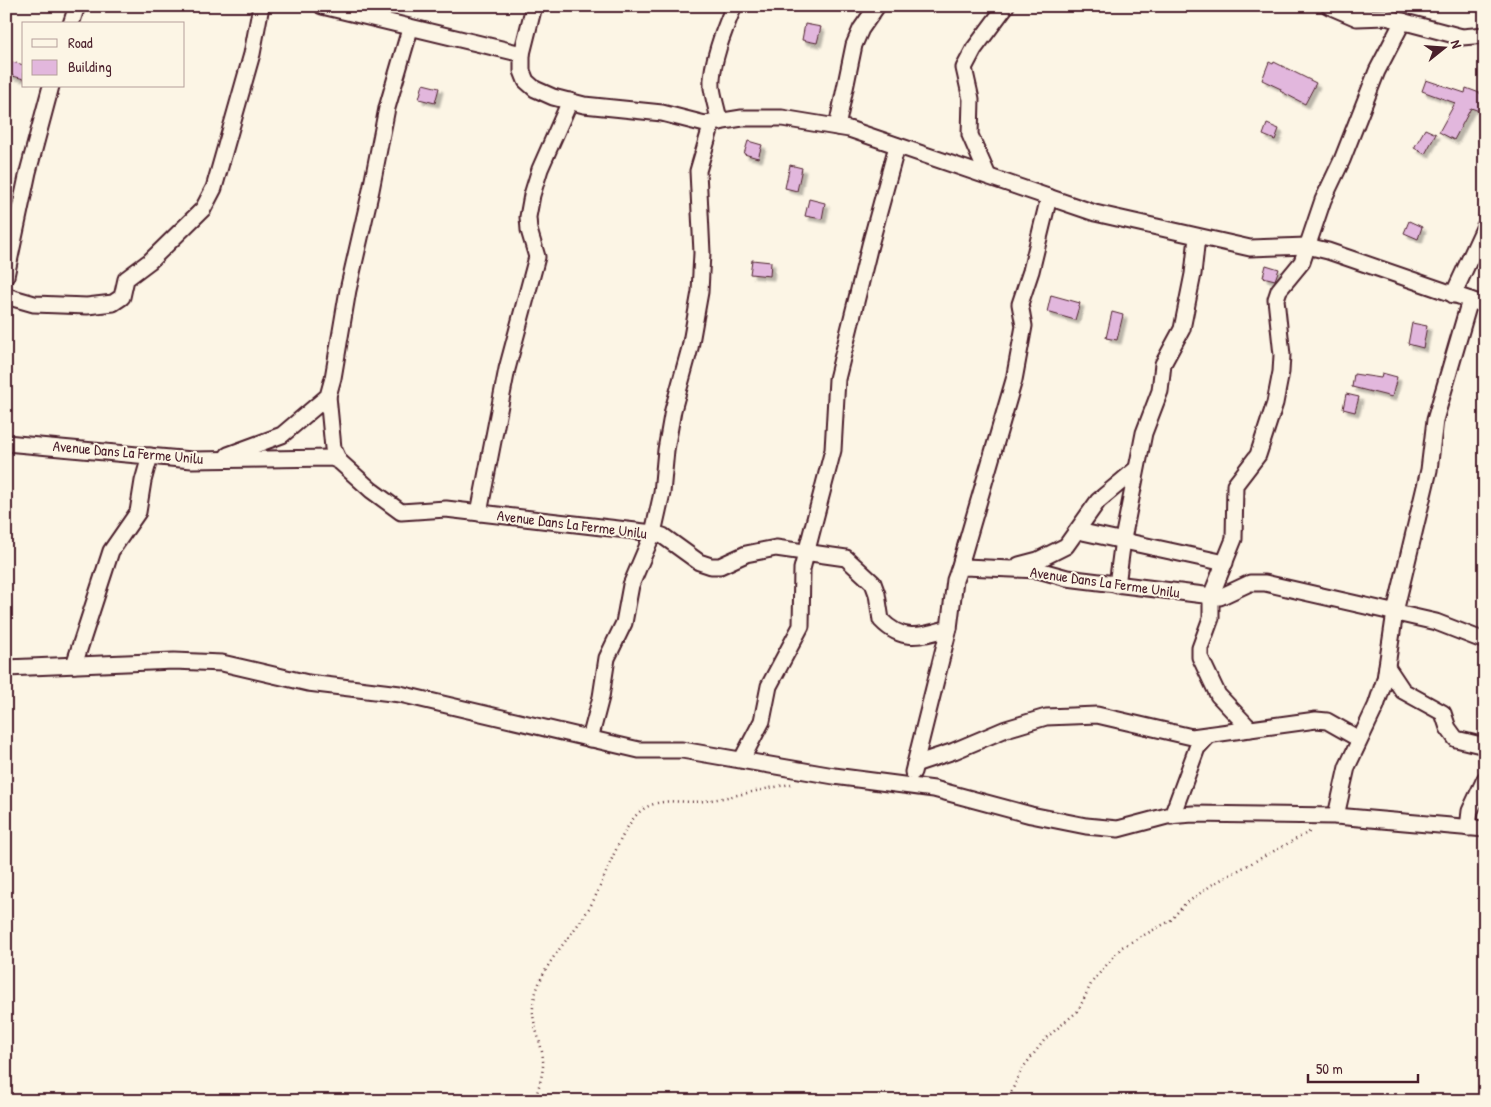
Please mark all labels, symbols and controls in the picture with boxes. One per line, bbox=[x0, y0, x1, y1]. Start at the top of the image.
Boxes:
legend bbox=[22, 22, 185, 88]
north arrow bbox=[1418, 22, 1468, 72]
text: Road bbox=[68, 32, 93, 53]
text: N bbox=[1447, 38, 1467, 51]
text: Building bbox=[68, 56, 112, 77]
street label: Avenue Dans La Ferme Unilu bbox=[52, 435, 204, 469]
street label: Avenue Dans La Ferme Unilu bbox=[496, 504, 648, 544]
street label: Avenue Dans La Ferme Unilu bbox=[1029, 561, 1181, 603]
scale bar bbox=[1308, 1052, 1418, 1084]
text: 50 m bbox=[1316, 1058, 1343, 1079]

